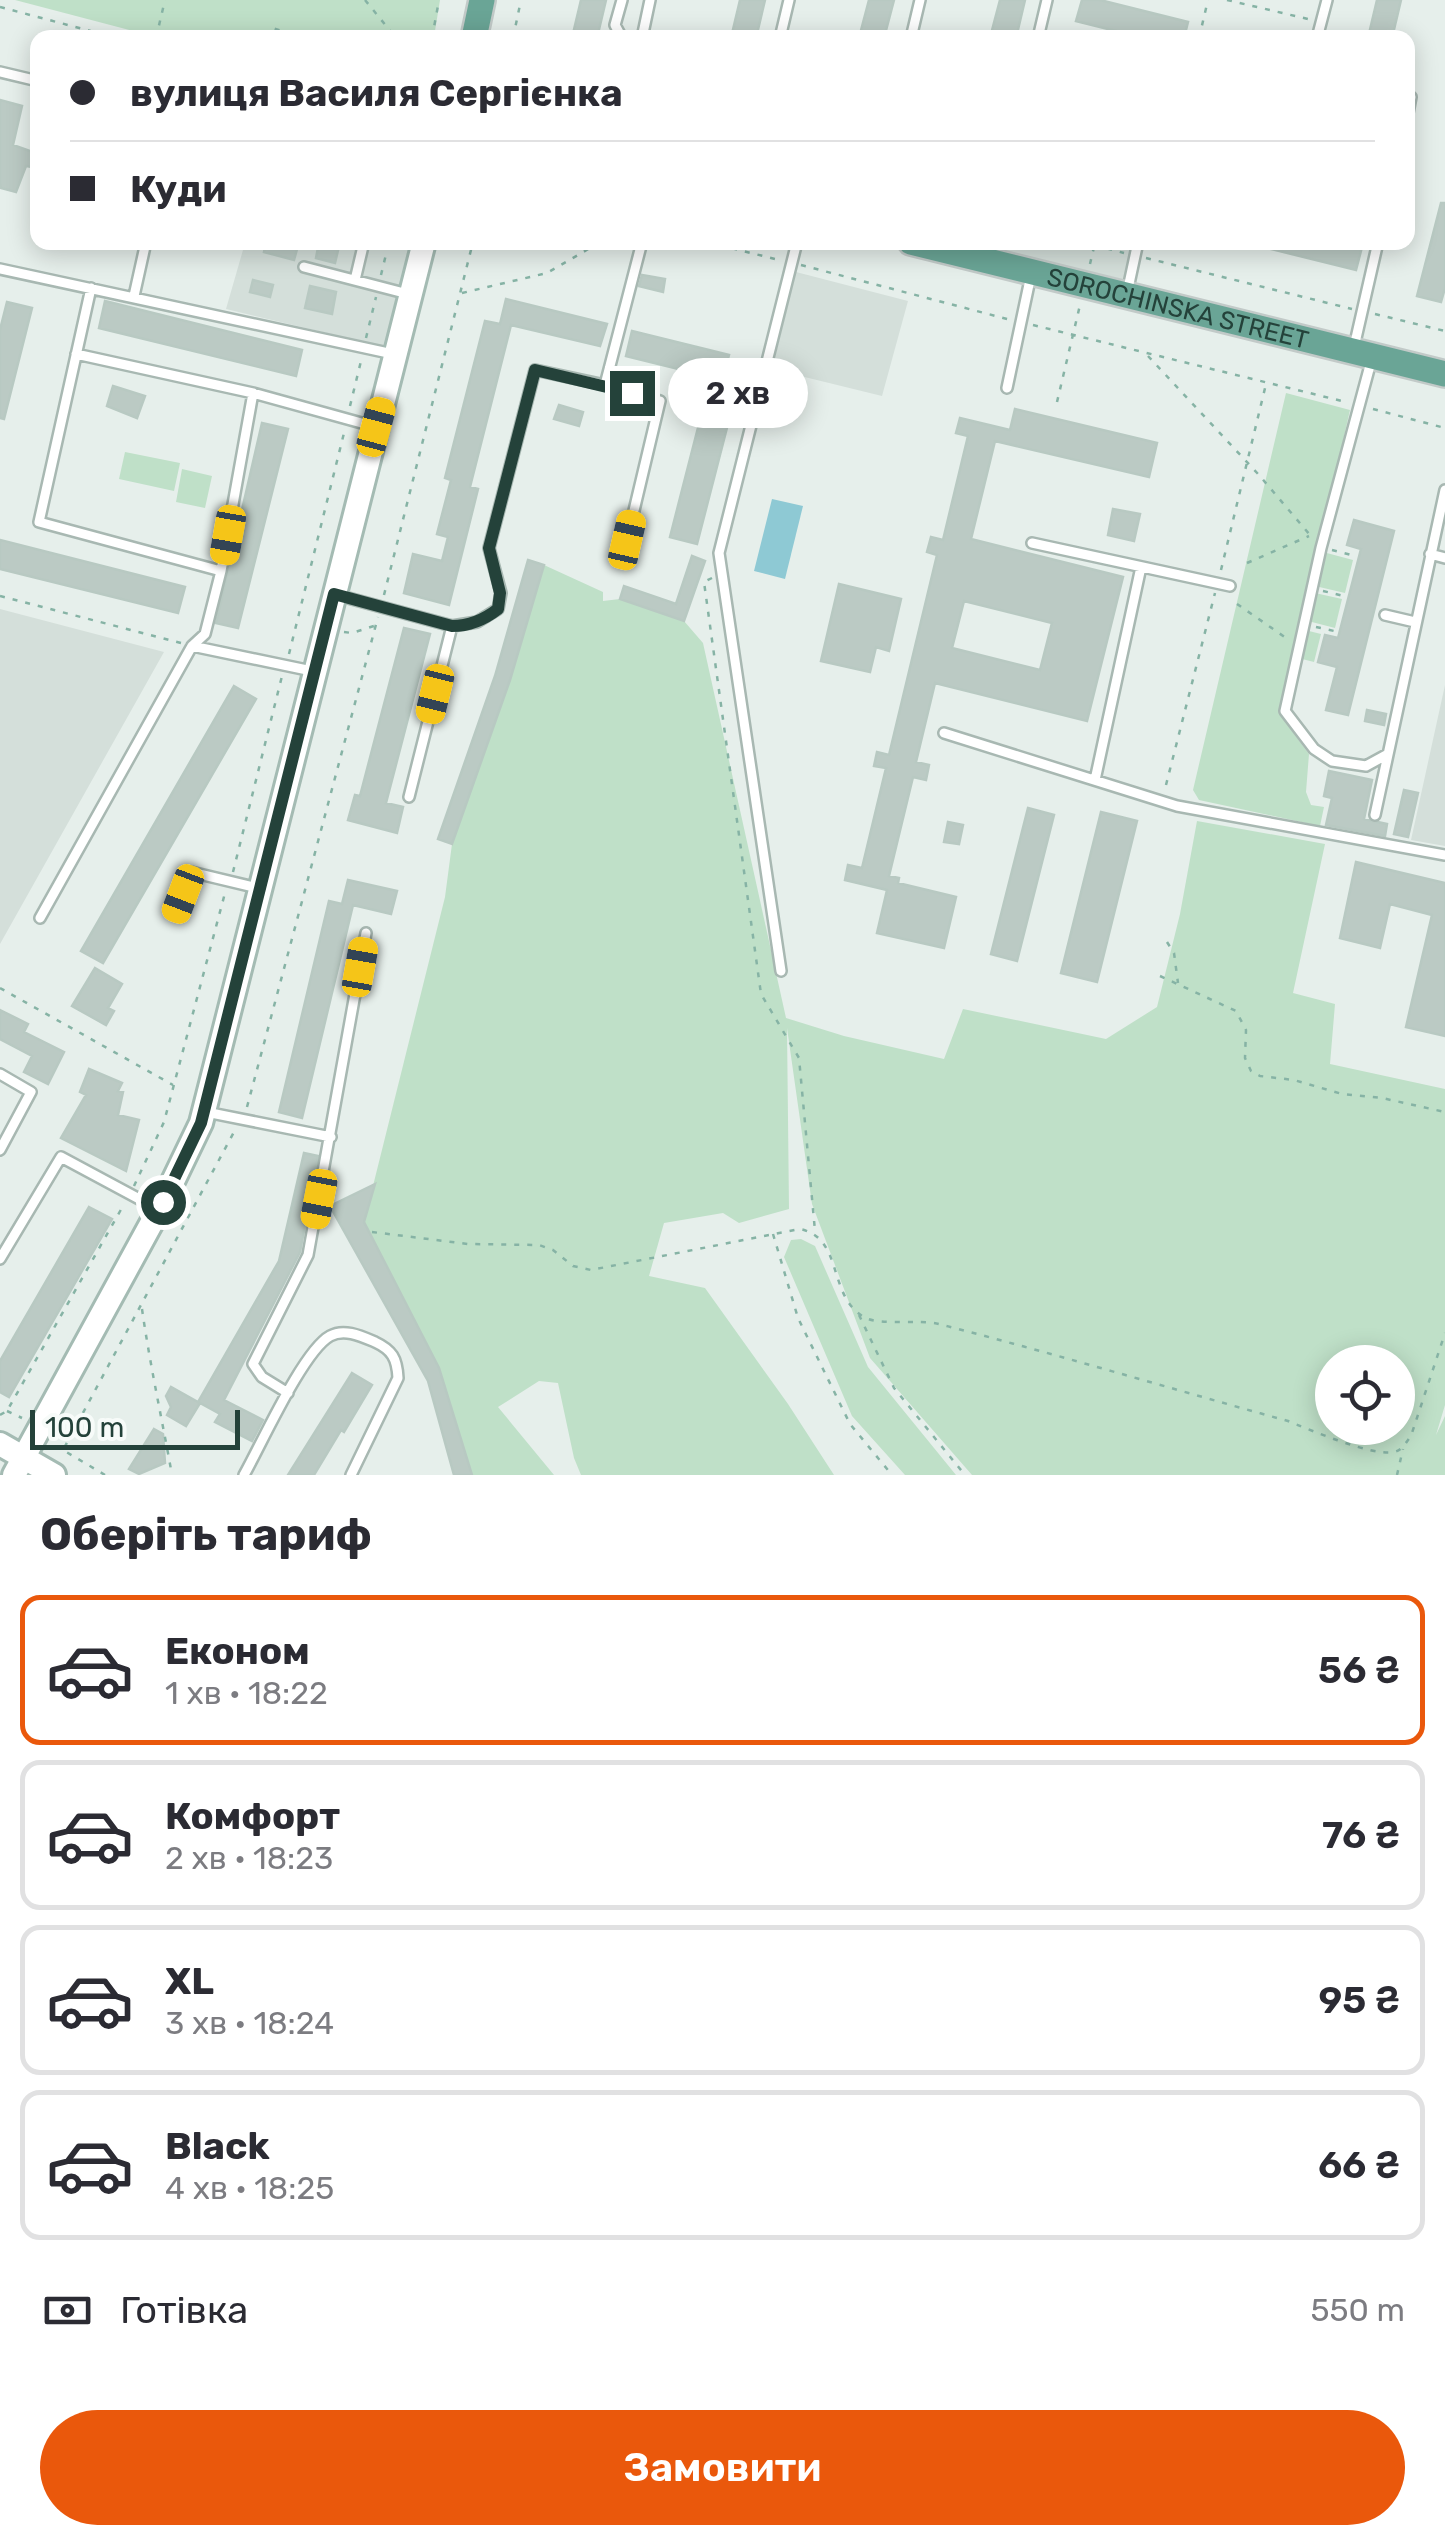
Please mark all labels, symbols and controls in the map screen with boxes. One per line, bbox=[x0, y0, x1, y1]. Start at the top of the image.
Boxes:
text: вулиця Василя Сергієнка bbox=[130, 70, 623, 116]
text: Куди bbox=[130, 166, 226, 212]
street label: SOROCHINSKA STREET bbox=[1044, 262, 1312, 354]
callout: 2 хв bbox=[667, 358, 807, 428]
route end bbox=[610, 371, 655, 416]
text: 2 хв bbox=[706, 374, 770, 412]
car bbox=[354, 394, 398, 460]
car bbox=[208, 503, 248, 567]
car bbox=[606, 507, 648, 573]
car bbox=[413, 661, 457, 727]
car bbox=[158, 861, 208, 927]
car bbox=[340, 935, 380, 999]
car bbox=[299, 1167, 339, 1231]
route start bbox=[141, 1180, 186, 1225]
map controls bbox=[1315, 1345, 1415, 1445]
button: locate bbox=[1315, 1345, 1415, 1445]
scale bar bbox=[30, 1405, 240, 1450]
text: 100 m bbox=[45, 1411, 124, 1444]
text: Оберіть тариф bbox=[40, 1508, 372, 1561]
icon: car bbox=[45, 1625, 135, 1715]
text: Економ bbox=[165, 1628, 310, 1674]
text: 56 ₴ bbox=[1318, 1647, 1400, 1693]
text: 1 хв · 18:22 bbox=[165, 1674, 328, 1712]
icon: car bbox=[45, 1790, 135, 1880]
text: Комфорт bbox=[165, 1793, 340, 1839]
text: 76 ₴ bbox=[1322, 1812, 1400, 1858]
text: 2 хв · 18:23 bbox=[165, 1839, 333, 1877]
icon: car bbox=[45, 1955, 135, 2045]
text: XL bbox=[165, 1958, 214, 2004]
text: 95 ₴ bbox=[1318, 1977, 1400, 2023]
text: 3 хв · 18:24 bbox=[165, 2004, 334, 2042]
icon: car bbox=[45, 2120, 135, 2210]
text: Black bbox=[165, 2123, 270, 2169]
text: 66 ₴ bbox=[1318, 2142, 1400, 2188]
text: 4 хв · 18:25 bbox=[165, 2169, 334, 2207]
icon: cash bbox=[40, 2283, 95, 2338]
text: Готівка bbox=[120, 2287, 248, 2333]
text: 550 m bbox=[1310, 2291, 1405, 2329]
button: Замовити bbox=[40, 2410, 1405, 2525]

